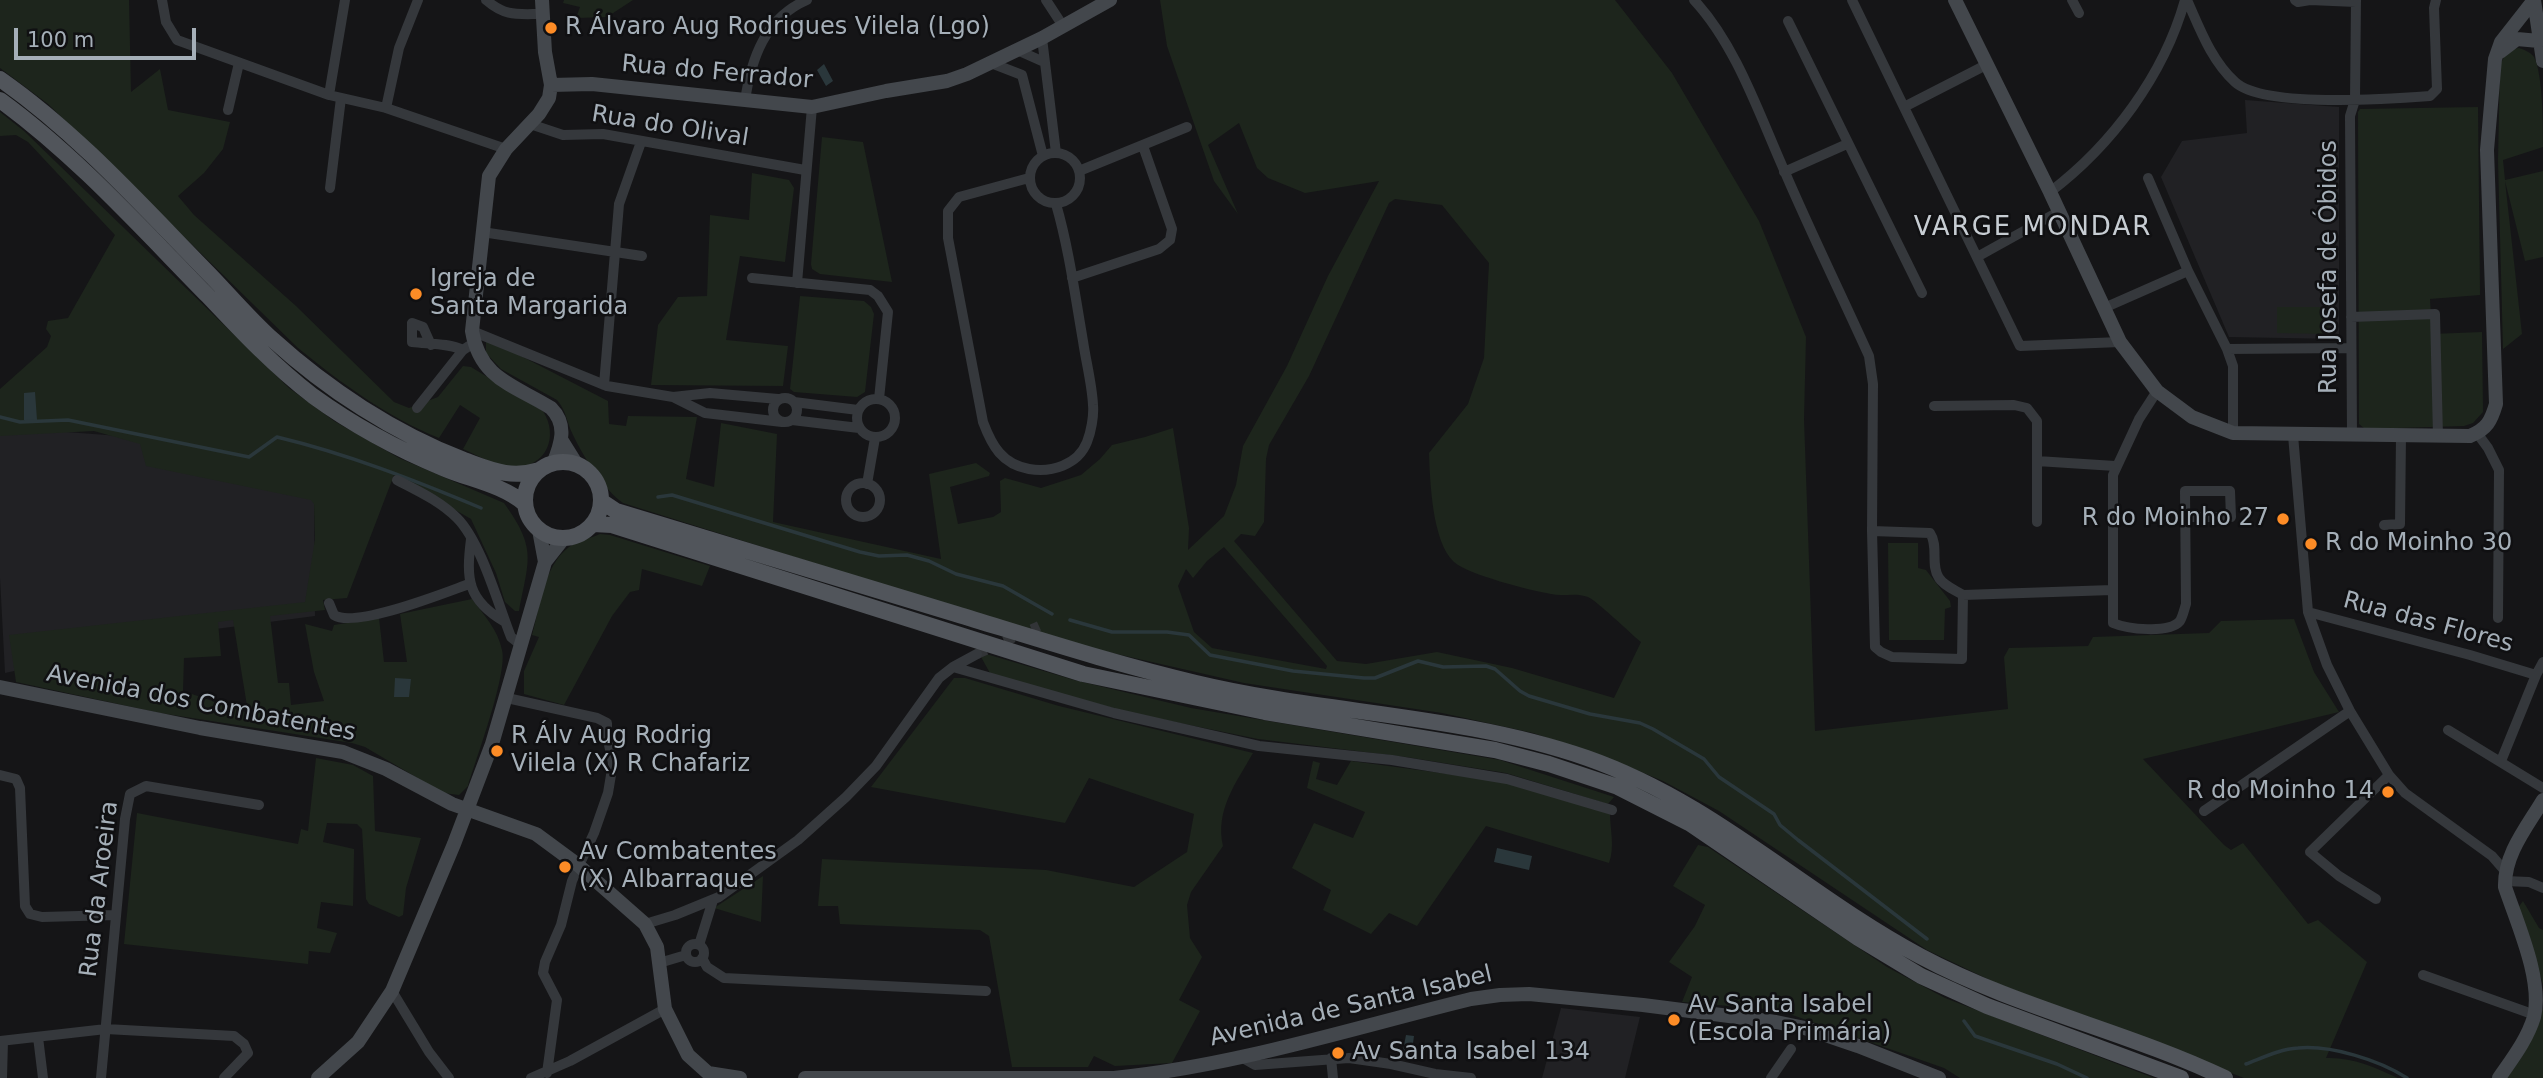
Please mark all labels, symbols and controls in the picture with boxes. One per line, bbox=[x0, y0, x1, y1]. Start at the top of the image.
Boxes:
scale bar bbox=[18, 14, 200, 58]
place label: R Álvaro Aug Rodrigues Vilela (Lgo) bbox=[565, 14, 990, 42]
marker: R Álvaro Aug Rodrigues Vilela (Lgo) bbox=[543, 20, 559, 36]
text: 100 m bbox=[27, 28, 94, 52]
street label: Rua do Ferrador bbox=[620, 50, 814, 96]
street label: Rua do Olival bbox=[589, 100, 751, 154]
street label: Rua Josefa de Óbidos bbox=[2316, 140, 2344, 394]
district label: VARGE MONDAR bbox=[1915, 212, 2151, 244]
place label: Igreja de Santa Margarida bbox=[430, 266, 628, 322]
marker: Igreja de Santa Margarida bbox=[408, 286, 424, 302]
place label: R do Moinho 27 bbox=[2082, 505, 2269, 533]
marker: R do Moinho 27 bbox=[2275, 511, 2291, 527]
place label: R do Moinho 30 bbox=[2325, 530, 2512, 558]
marker: R do Moinho 30 bbox=[2303, 536, 2319, 552]
street label: Rua das Flores bbox=[2340, 586, 2516, 660]
street label: Avenida dos Combatentes bbox=[44, 660, 358, 748]
place label: R Álv Aug Rodrig Vilela (X) R Chafariz bbox=[511, 723, 750, 779]
marker: R Álv Aug Rodrig Vilela (X) R Chafariz bbox=[489, 743, 505, 759]
place label: R do Moinho 14 bbox=[2187, 778, 2374, 806]
marker: R do Moinho 14 bbox=[2380, 784, 2396, 800]
street label: Rua da Aroeira bbox=[75, 799, 125, 979]
place label: Av Combatentes (X) Albarraque bbox=[579, 839, 777, 895]
marker: Av Combatentes (X) Albarraque bbox=[557, 859, 573, 875]
street label: Avenida de Santa Isabel bbox=[1207, 960, 1495, 1054]
place label: Av Santa Isabel (Escola Primária) bbox=[1688, 992, 1891, 1048]
marker: Av Santa Isabel (Escola Primária) bbox=[1666, 1012, 1682, 1028]
place label: Av Santa Isabel 134 bbox=[1352, 1039, 1590, 1067]
marker: Av Santa Isabel 134 bbox=[1330, 1045, 1346, 1061]

